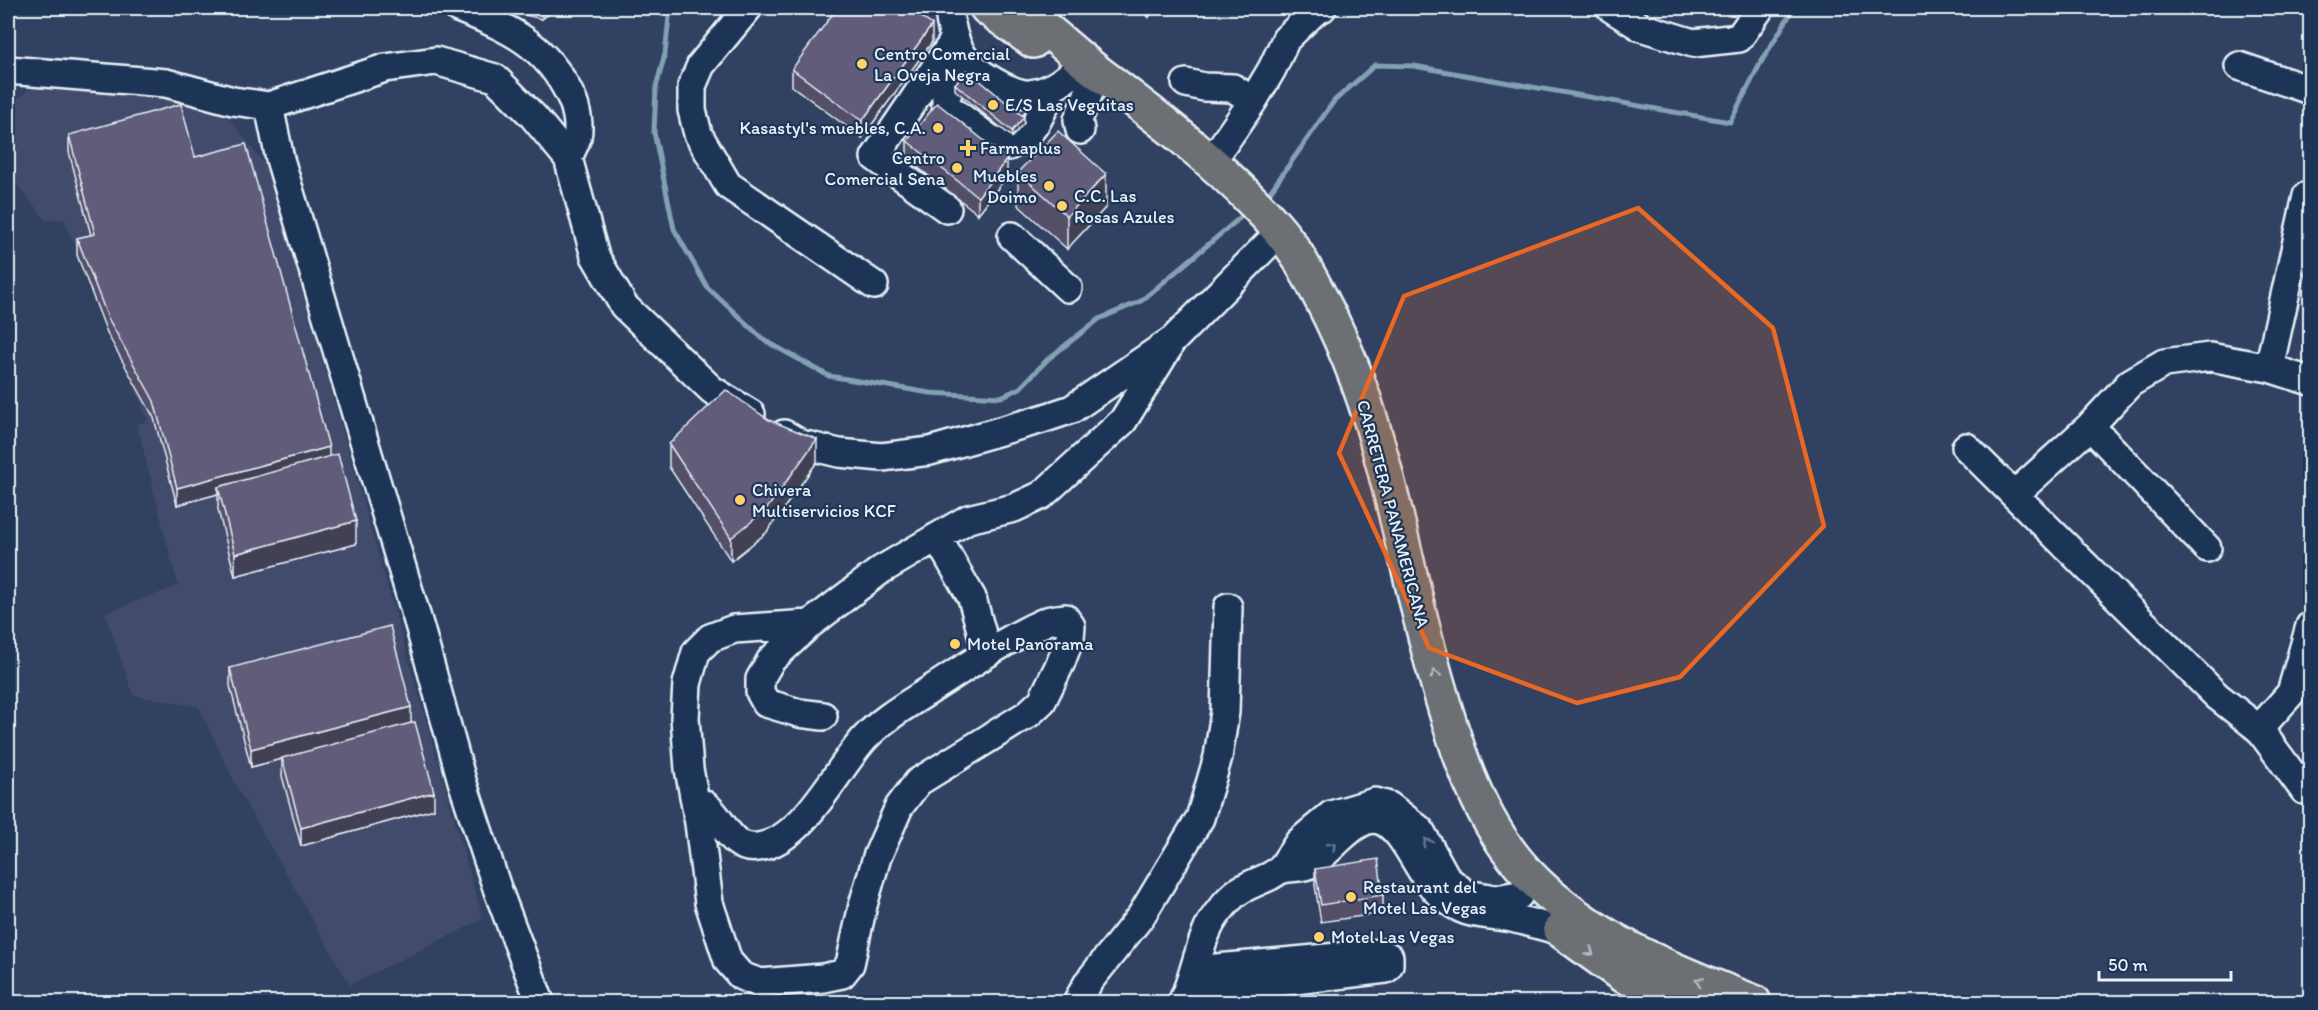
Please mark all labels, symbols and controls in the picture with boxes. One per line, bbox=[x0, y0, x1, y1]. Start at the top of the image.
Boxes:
place label: Centro Comercial La Oveja Negra bbox=[874, 43, 1010, 86]
marker: Centro Comercial La Oveja Negra bbox=[855, 57, 869, 71]
place label: E/S Las Veguitas bbox=[1005, 94, 1134, 116]
marker: E/S Las Veguitas bbox=[986, 98, 1000, 112]
place label: Kasastyl's muebles, C.A. bbox=[739, 117, 926, 139]
marker: Kasastyl's muebles, C.A. bbox=[931, 121, 945, 135]
place label: Farmaplus bbox=[980, 137, 1061, 159]
marker: Farmaplus bbox=[961, 141, 975, 155]
place label: Centro Comercial Sena bbox=[825, 147, 946, 190]
marker: Centro Comercial Sena bbox=[950, 161, 964, 175]
place label: Muebles Doimo bbox=[973, 165, 1037, 208]
marker: Muebles Doimo bbox=[1042, 179, 1056, 193]
place label: C.C. Las Rosas Azules bbox=[1074, 185, 1174, 228]
marker: C.C. Las Rosas Azules bbox=[1055, 199, 1069, 213]
street label: CARRETERA PANAMERICANA bbox=[1352, 398, 1434, 631]
place label: Chivera Multiservicios KCF bbox=[752, 479, 897, 522]
marker: Chivera Multiservicios KCF bbox=[733, 493, 747, 507]
place label: Motel Panorama bbox=[967, 633, 1094, 655]
marker: Motel Panorama bbox=[948, 637, 962, 651]
one-way arrow bbox=[1430, 669, 1442, 680]
one-way arrow bbox=[1422, 837, 1434, 848]
one-way arrow bbox=[1326, 842, 1336, 853]
place label: Restaurant del Motel Las Vegas bbox=[1363, 876, 1487, 919]
marker: Restaurant del Motel Las Vegas bbox=[1344, 890, 1358, 904]
place label: Motel Las Vegas bbox=[1331, 926, 1455, 948]
marker: Motel Las Vegas bbox=[1312, 930, 1326, 944]
scale bar bbox=[2099, 944, 2231, 982]
one-way arrow bbox=[1584, 945, 1595, 956]
text: 50 m bbox=[2108, 954, 2148, 976]
one-way arrow bbox=[1695, 976, 1706, 988]

